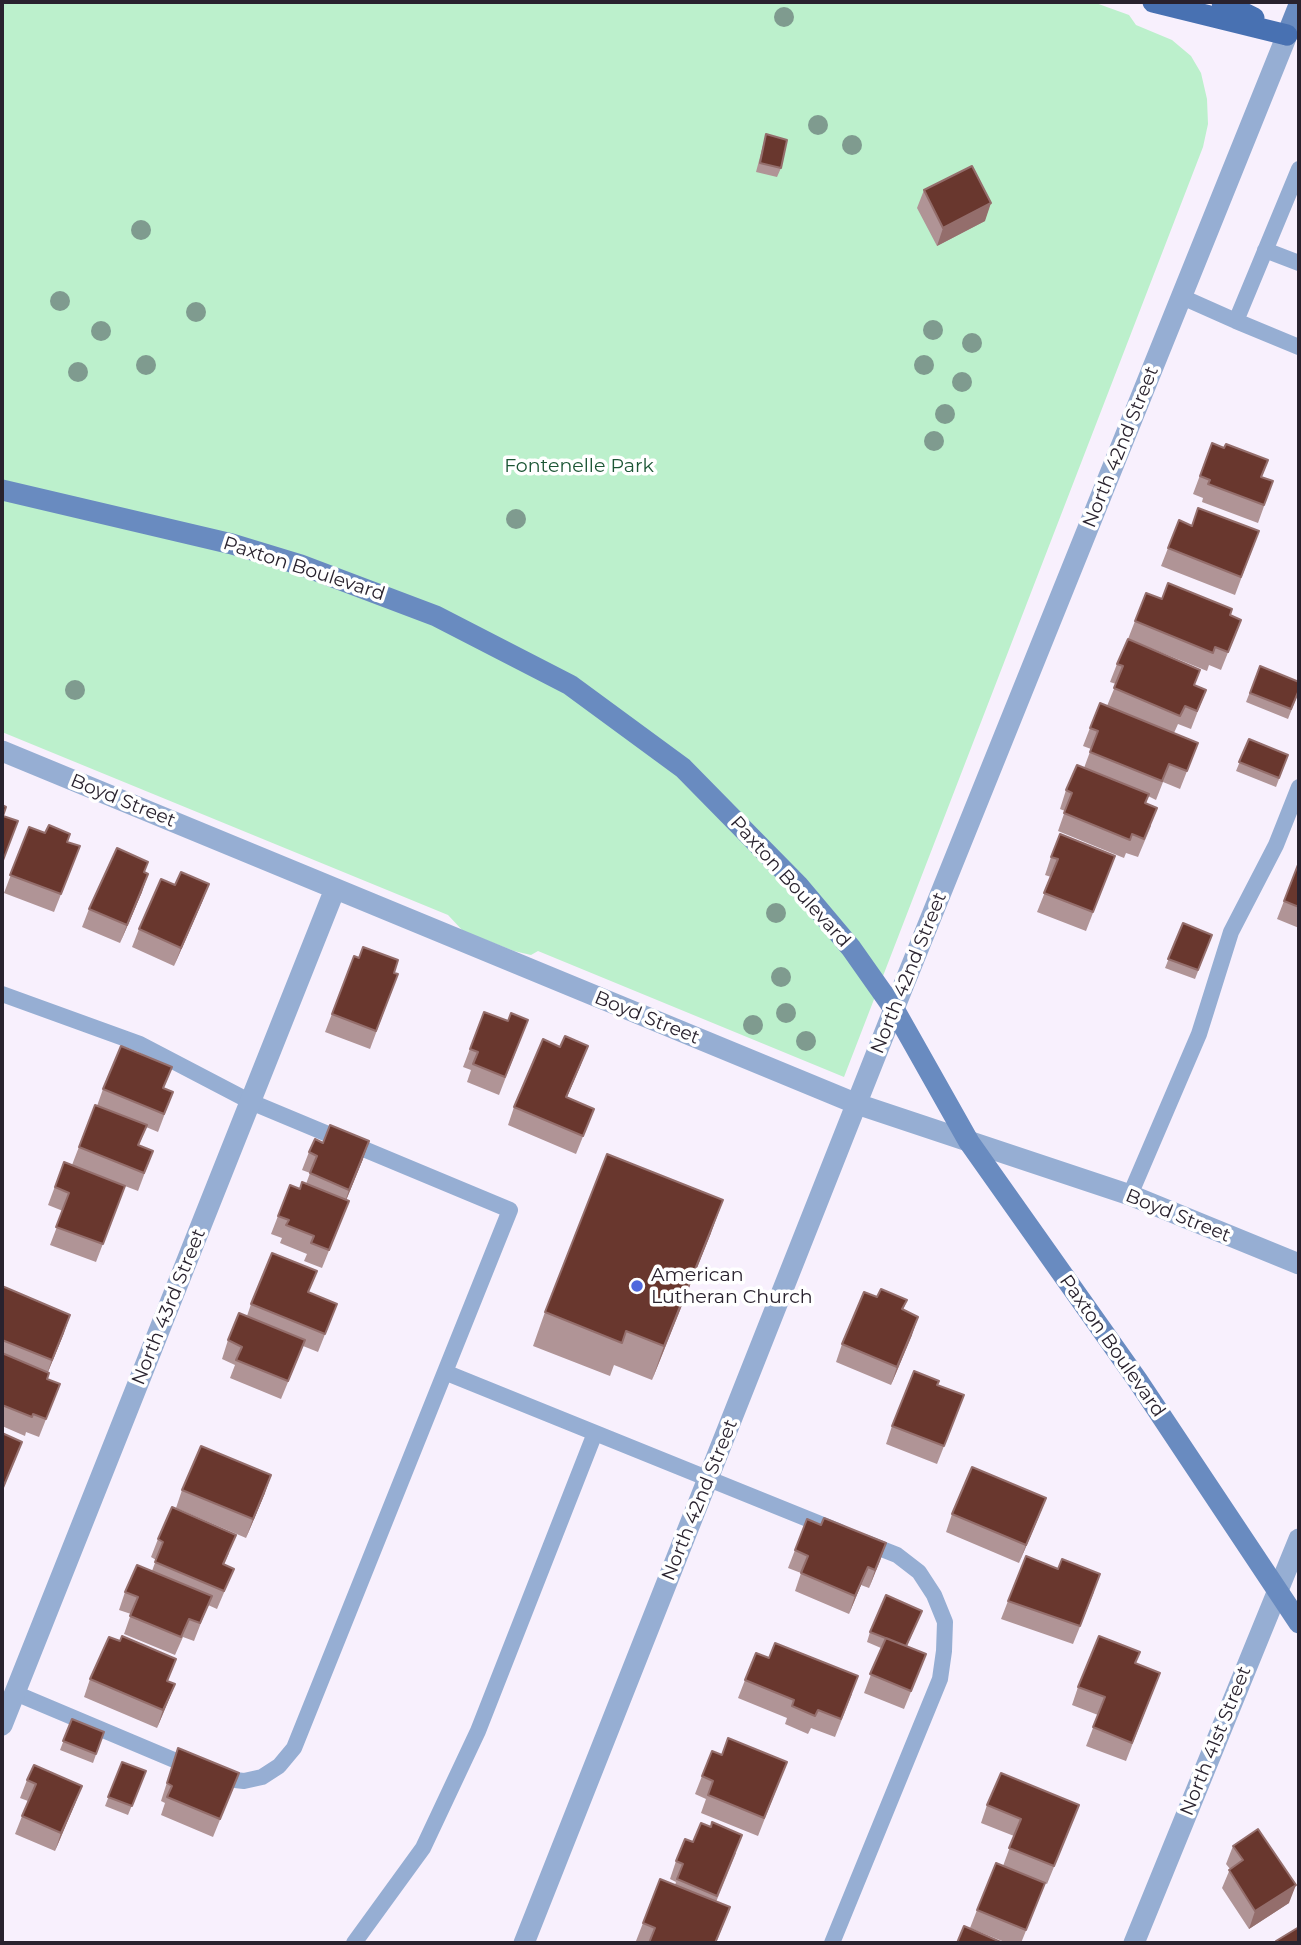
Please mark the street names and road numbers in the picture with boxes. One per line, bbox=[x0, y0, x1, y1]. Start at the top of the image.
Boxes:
street label: North 42nd Street bbox=[1078, 363, 1164, 531]
street label: Paxton Boulevard bbox=[220, 532, 388, 606]
street label: Boyd Street bbox=[67, 770, 179, 832]
street label: Paxton Boulevard bbox=[725, 812, 855, 952]
street label: North 42nd Street bbox=[866, 889, 952, 1057]
street label: Boyd Street bbox=[591, 987, 703, 1049]
street label: Boyd Street bbox=[1122, 1185, 1234, 1247]
street label: North 43rd Street bbox=[127, 1226, 211, 1388]
street label: Paxton Boulevard bbox=[1054, 1270, 1170, 1422]
street label: North 42nd Street bbox=[657, 1416, 743, 1584]
street label: North 41st Street bbox=[1176, 1663, 1256, 1819]

